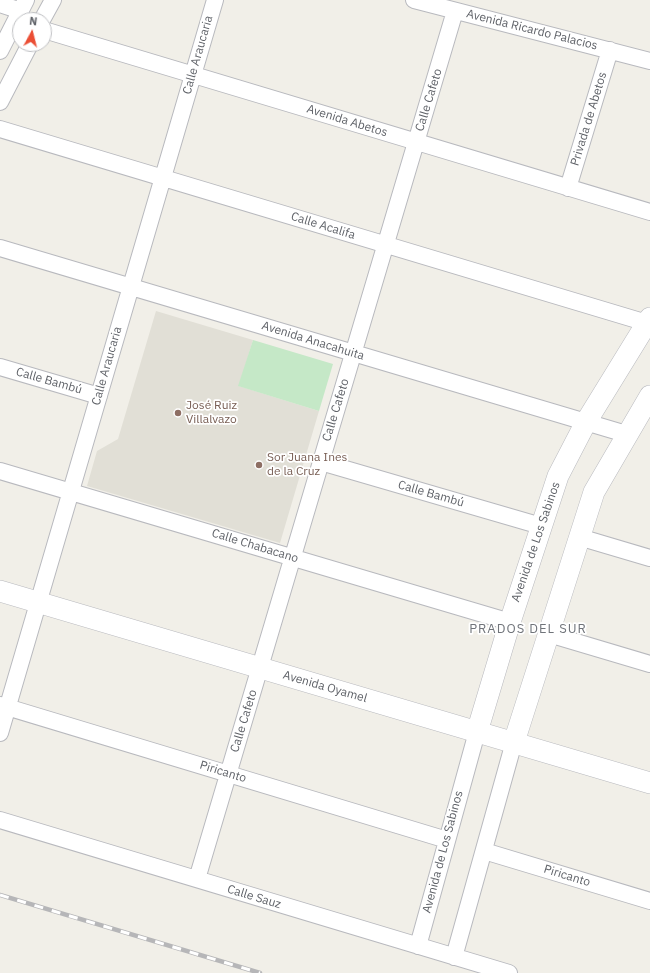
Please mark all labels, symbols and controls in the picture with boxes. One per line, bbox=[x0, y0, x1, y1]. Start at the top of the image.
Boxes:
street label: Avenida Ricardo Palacios bbox=[465, 7, 599, 53]
north arrow bbox=[12, 12, 52, 52]
text: N bbox=[29, 14, 38, 29]
street label: Calle Araucaria bbox=[180, 14, 216, 96]
street label: Calle Cafeto bbox=[413, 67, 445, 133]
street label: Privada de Abetos bbox=[568, 70, 610, 168]
street label: Avenida Abetos bbox=[305, 102, 389, 140]
street label: Calle Acalifa bbox=[289, 209, 357, 243]
street label: Avenida Anacahuita bbox=[260, 319, 366, 363]
street label: Calle Araucaria bbox=[89, 325, 125, 407]
street label: Calle Bambú bbox=[14, 365, 84, 397]
street label: Calle Cafeto bbox=[320, 377, 352, 443]
place label: José Ruiz Villalvazo bbox=[186, 399, 237, 427]
marker: José Ruiz Villalvazo bbox=[173, 408, 183, 418]
place label: Sor Juana Ines de la Cruz bbox=[267, 451, 347, 479]
marker: Sor Juana Ines de la Cruz bbox=[254, 460, 264, 470]
street label: Calle Bambú bbox=[396, 478, 466, 510]
street label: Avenida de Los Sabinos bbox=[509, 480, 563, 604]
street label: Calle Chabacano bbox=[210, 526, 300, 566]
district label: PRADOS DEL SUR bbox=[469, 621, 587, 637]
street label: Avenida Oyamel bbox=[281, 668, 369, 706]
street label: Calle Cafeto bbox=[228, 688, 260, 754]
street label: Piricanto bbox=[198, 758, 248, 786]
street label: Avenida de Los Sabinos bbox=[420, 789, 466, 915]
street label: Piricanto bbox=[542, 862, 592, 890]
street label: Calle Sauz bbox=[225, 882, 283, 912]

